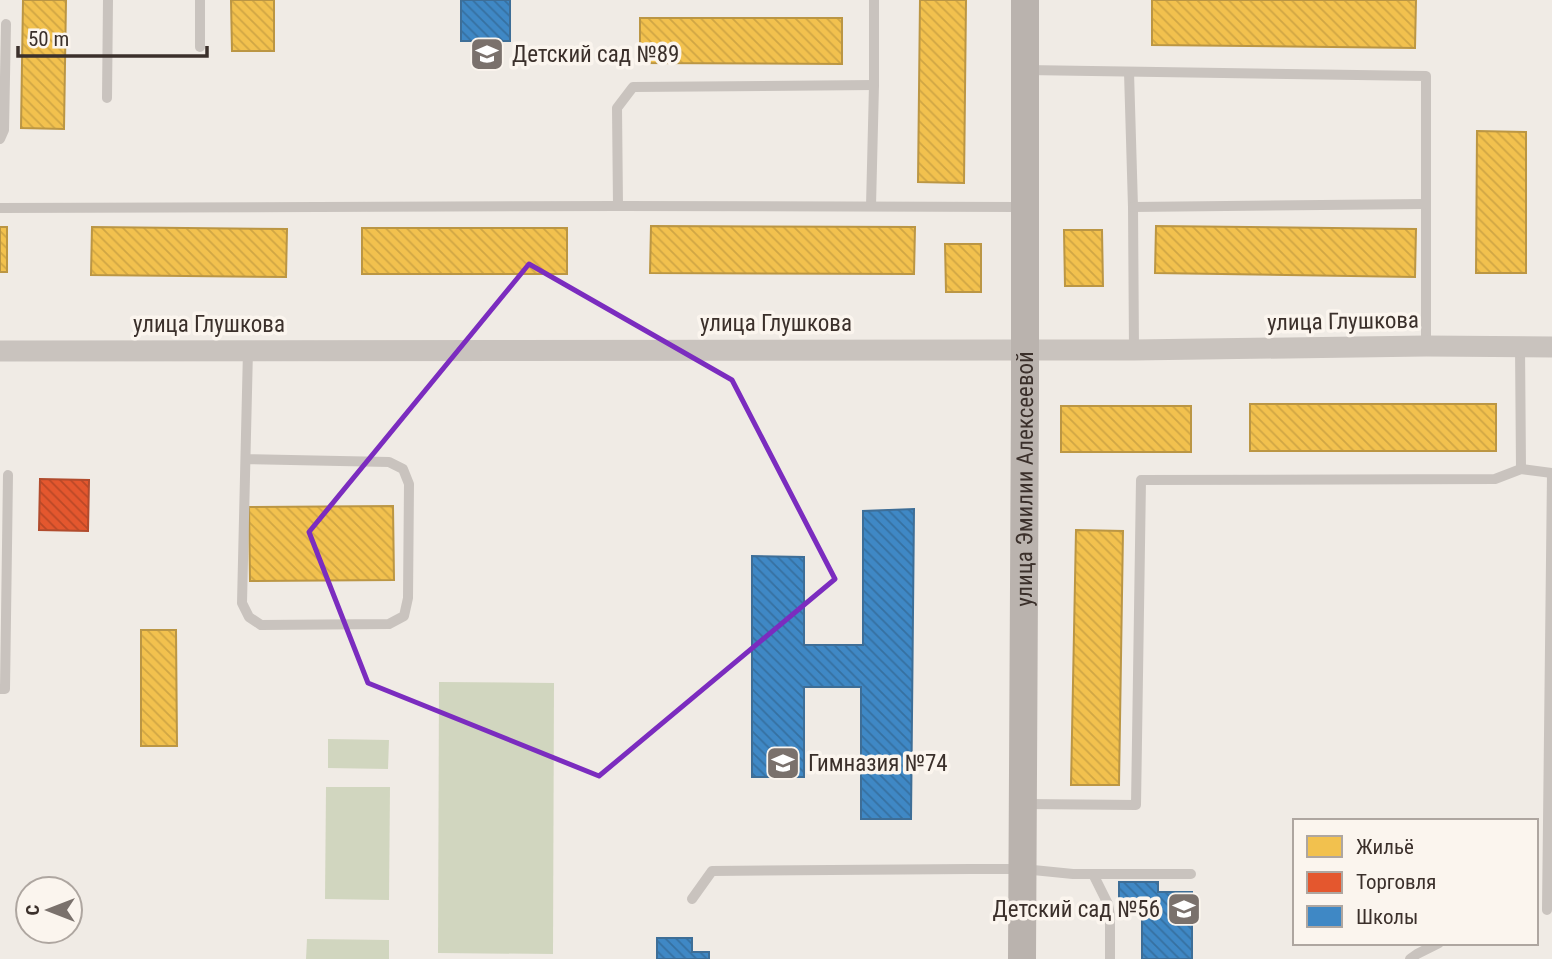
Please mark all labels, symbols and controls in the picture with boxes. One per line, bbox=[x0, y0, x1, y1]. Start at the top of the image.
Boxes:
scale bar bbox=[18, 14, 206, 58]
text: 50 m bbox=[28, 27, 69, 51]
school or university icon: Детский сад №89 bbox=[468, 35, 506, 73]
place label: Детский сад №89 bbox=[512, 41, 679, 68]
street label: улица Глушкова bbox=[1267, 307, 1419, 336]
street label: улица Глушкова bbox=[700, 310, 852, 337]
street label: улица Глушкова bbox=[133, 311, 285, 338]
street label: улица Эмилии Алексеевой bbox=[1011, 351, 1039, 607]
school or university icon: Гимназия №74 bbox=[764, 744, 802, 782]
place label: Гимназия №74 bbox=[808, 750, 948, 777]
legend bbox=[1293, 819, 1538, 945]
text: Жильё bbox=[1356, 835, 1414, 859]
text: Торговля bbox=[1356, 870, 1436, 894]
north arrow bbox=[14, 875, 84, 945]
school or university icon: Детский сад №56 bbox=[1165, 890, 1203, 928]
place label: Детский сад №56 bbox=[993, 896, 1160, 923]
text: С bbox=[21, 904, 44, 915]
text: Школы bbox=[1356, 905, 1418, 929]

